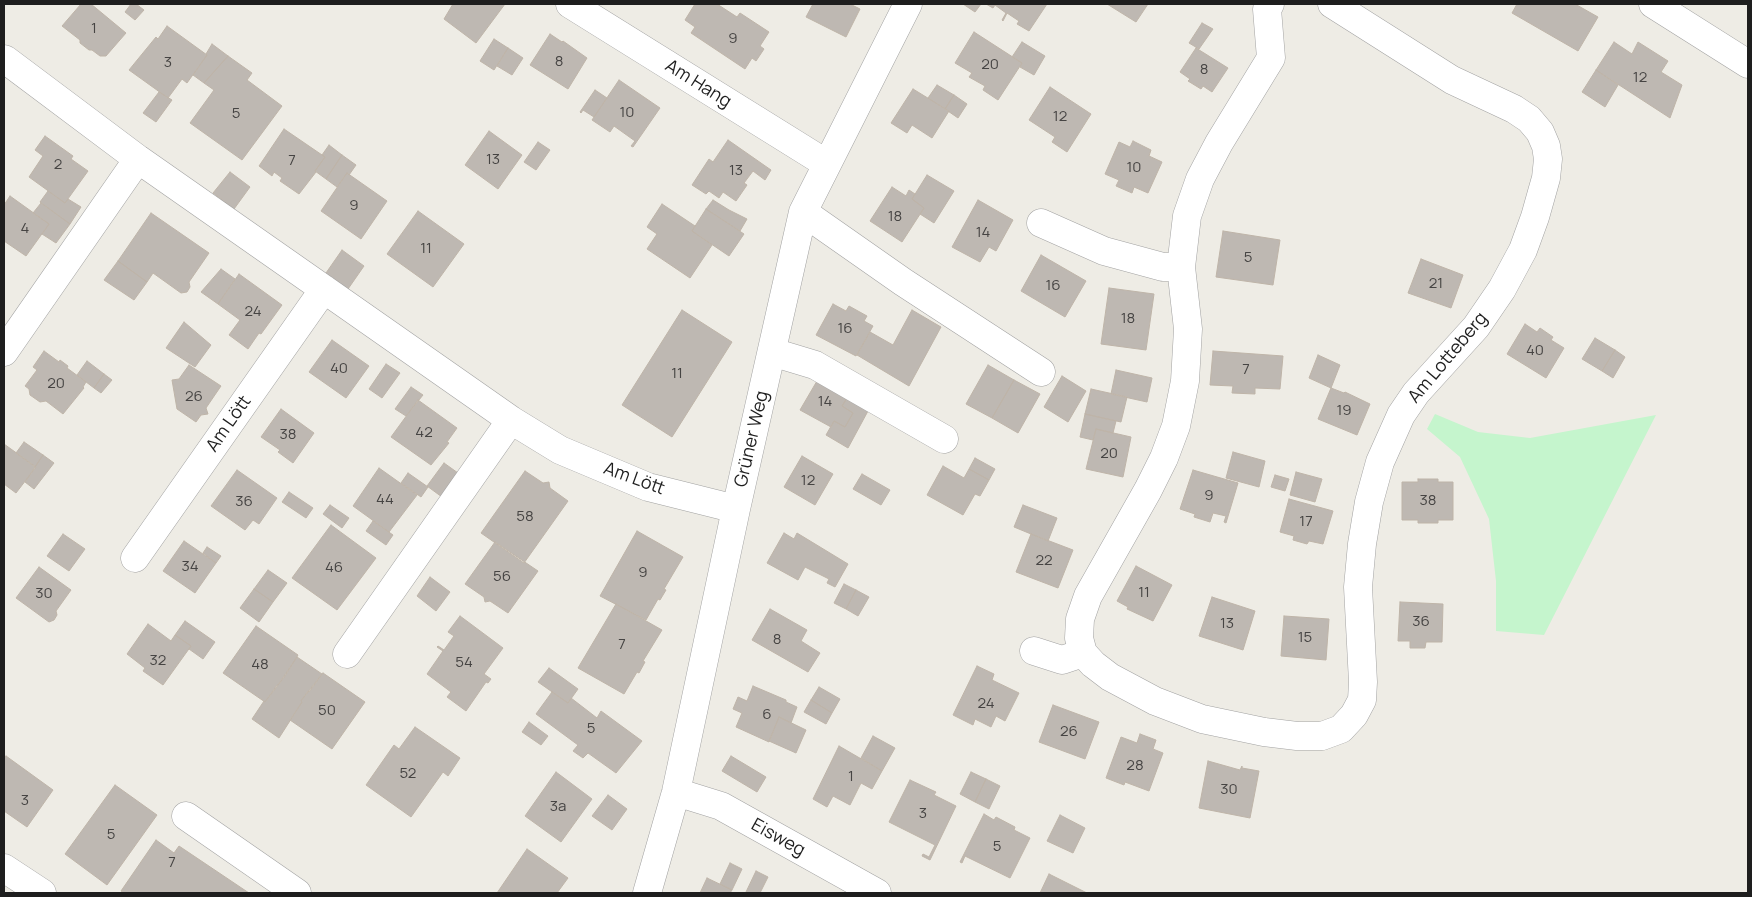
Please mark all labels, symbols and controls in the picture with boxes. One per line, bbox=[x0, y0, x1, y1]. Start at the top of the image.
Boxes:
house number: 1 bbox=[91, 20, 97, 38]
house number: 9 bbox=[728, 30, 738, 48]
house number: 8 bbox=[555, 53, 563, 71]
house number: 3 bbox=[164, 54, 172, 72]
street label: Am Hang bbox=[661, 55, 735, 113]
house number: 20 bbox=[981, 56, 999, 74]
house number: 8 bbox=[1200, 61, 1208, 79]
house number: 12 bbox=[1633, 69, 1647, 87]
house number: 10 bbox=[620, 104, 634, 122]
house number: 5 bbox=[232, 105, 240, 123]
house number: 12 bbox=[1053, 108, 1067, 126]
house number: 13 bbox=[486, 151, 500, 169]
house number: 7 bbox=[288, 152, 296, 170]
house number: 2 bbox=[54, 156, 62, 174]
house number: 10 bbox=[1127, 159, 1141, 177]
house number: 13 bbox=[729, 162, 743, 180]
house number: 9 bbox=[349, 197, 359, 215]
house number: 18 bbox=[888, 208, 902, 226]
house number: 4 bbox=[21, 220, 29, 238]
house number: 14 bbox=[976, 224, 990, 242]
house number: 11 bbox=[420, 240, 432, 258]
house number: 5 bbox=[1244, 249, 1252, 267]
house number: 21 bbox=[1429, 275, 1443, 293]
house number: 16 bbox=[1045, 277, 1061, 295]
house number: 24 bbox=[244, 303, 262, 321]
street label: Am Lotteberg bbox=[1404, 308, 1492, 408]
house number: 18 bbox=[1121, 310, 1135, 328]
house number: 16 bbox=[837, 320, 853, 338]
house number: 40 bbox=[1526, 342, 1544, 360]
house number: 40 bbox=[330, 360, 348, 378]
house number: 7 bbox=[1242, 361, 1250, 379]
house number: 11 bbox=[671, 365, 683, 383]
house number: 20 bbox=[47, 375, 65, 393]
house number: 26 bbox=[185, 388, 203, 406]
street label: Grüner Weg bbox=[730, 389, 774, 489]
street label: Am Lött bbox=[202, 392, 256, 456]
house number: 14 bbox=[818, 393, 832, 411]
house number: 19 bbox=[1336, 402, 1352, 420]
house number: 42 bbox=[415, 424, 433, 442]
house number: 38 bbox=[279, 426, 297, 444]
house number: 20 bbox=[1100, 445, 1118, 463]
street label: Am Lött bbox=[600, 458, 668, 500]
house number: 12 bbox=[801, 472, 815, 490]
house number: 9 bbox=[1204, 487, 1214, 505]
house number: 44 bbox=[376, 491, 394, 509]
house number: 38 bbox=[1419, 492, 1437, 510]
house number: 36 bbox=[235, 493, 253, 511]
house number: 58 bbox=[516, 508, 534, 526]
house number: 17 bbox=[1299, 513, 1313, 531]
house number: 22 bbox=[1035, 552, 1053, 570]
house number: 34 bbox=[181, 558, 199, 576]
house number: 46 bbox=[325, 559, 343, 577]
house number: 9 bbox=[638, 564, 648, 582]
house number: 56 bbox=[493, 568, 511, 586]
house number: 11 bbox=[1138, 584, 1150, 602]
house number: 30 bbox=[35, 585, 53, 603]
house number: 36 bbox=[1412, 613, 1430, 631]
house number: 13 bbox=[1220, 615, 1234, 633]
house number: 15 bbox=[1298, 629, 1312, 647]
house number: 8 bbox=[773, 631, 781, 649]
house number: 7 bbox=[618, 636, 626, 654]
house number: 32 bbox=[150, 652, 166, 670]
house number: 54 bbox=[455, 654, 473, 672]
house number: 48 bbox=[251, 656, 269, 674]
house number: 24 bbox=[977, 695, 995, 713]
house number: 50 bbox=[318, 702, 336, 720]
house number: 6 bbox=[762, 706, 772, 724]
house number: 5 bbox=[587, 720, 595, 738]
house number: 26 bbox=[1060, 723, 1078, 741]
house number: 28 bbox=[1126, 757, 1144, 775]
house number: 52 bbox=[400, 765, 416, 783]
house number: 1 bbox=[848, 768, 854, 786]
house number: 30 bbox=[1220, 781, 1238, 799]
house number: 3 bbox=[21, 792, 29, 810]
house number: 3a bbox=[550, 798, 566, 816]
house number: 3 bbox=[919, 805, 927, 823]
street label: Eisweg bbox=[747, 814, 809, 862]
house number: 5 bbox=[107, 826, 115, 844]
house number: 5 bbox=[993, 838, 1001, 856]
house number: 7 bbox=[168, 854, 176, 872]

